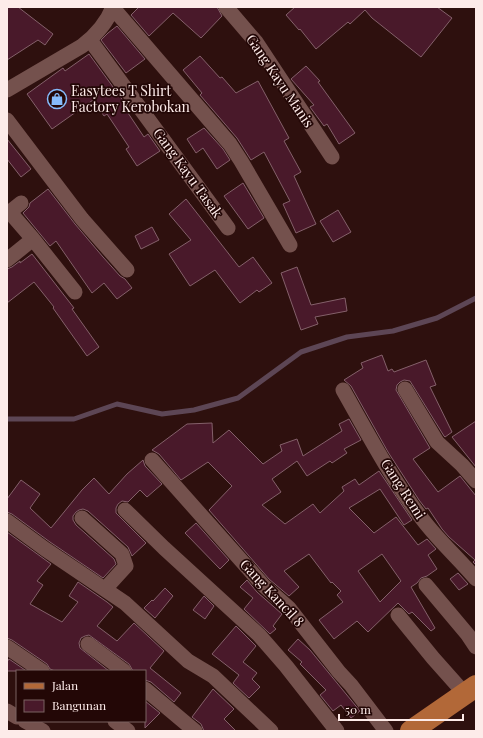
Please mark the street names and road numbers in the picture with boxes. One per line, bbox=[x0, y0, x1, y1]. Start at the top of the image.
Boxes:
street label: Gang Kayu Manis bbox=[242, 30, 319, 131]
street label: Gang Kayu Tasak bbox=[149, 124, 228, 222]
street label: Gang Remi bbox=[377, 455, 430, 523]
street label: Gang Kancil 8 bbox=[236, 555, 309, 631]

